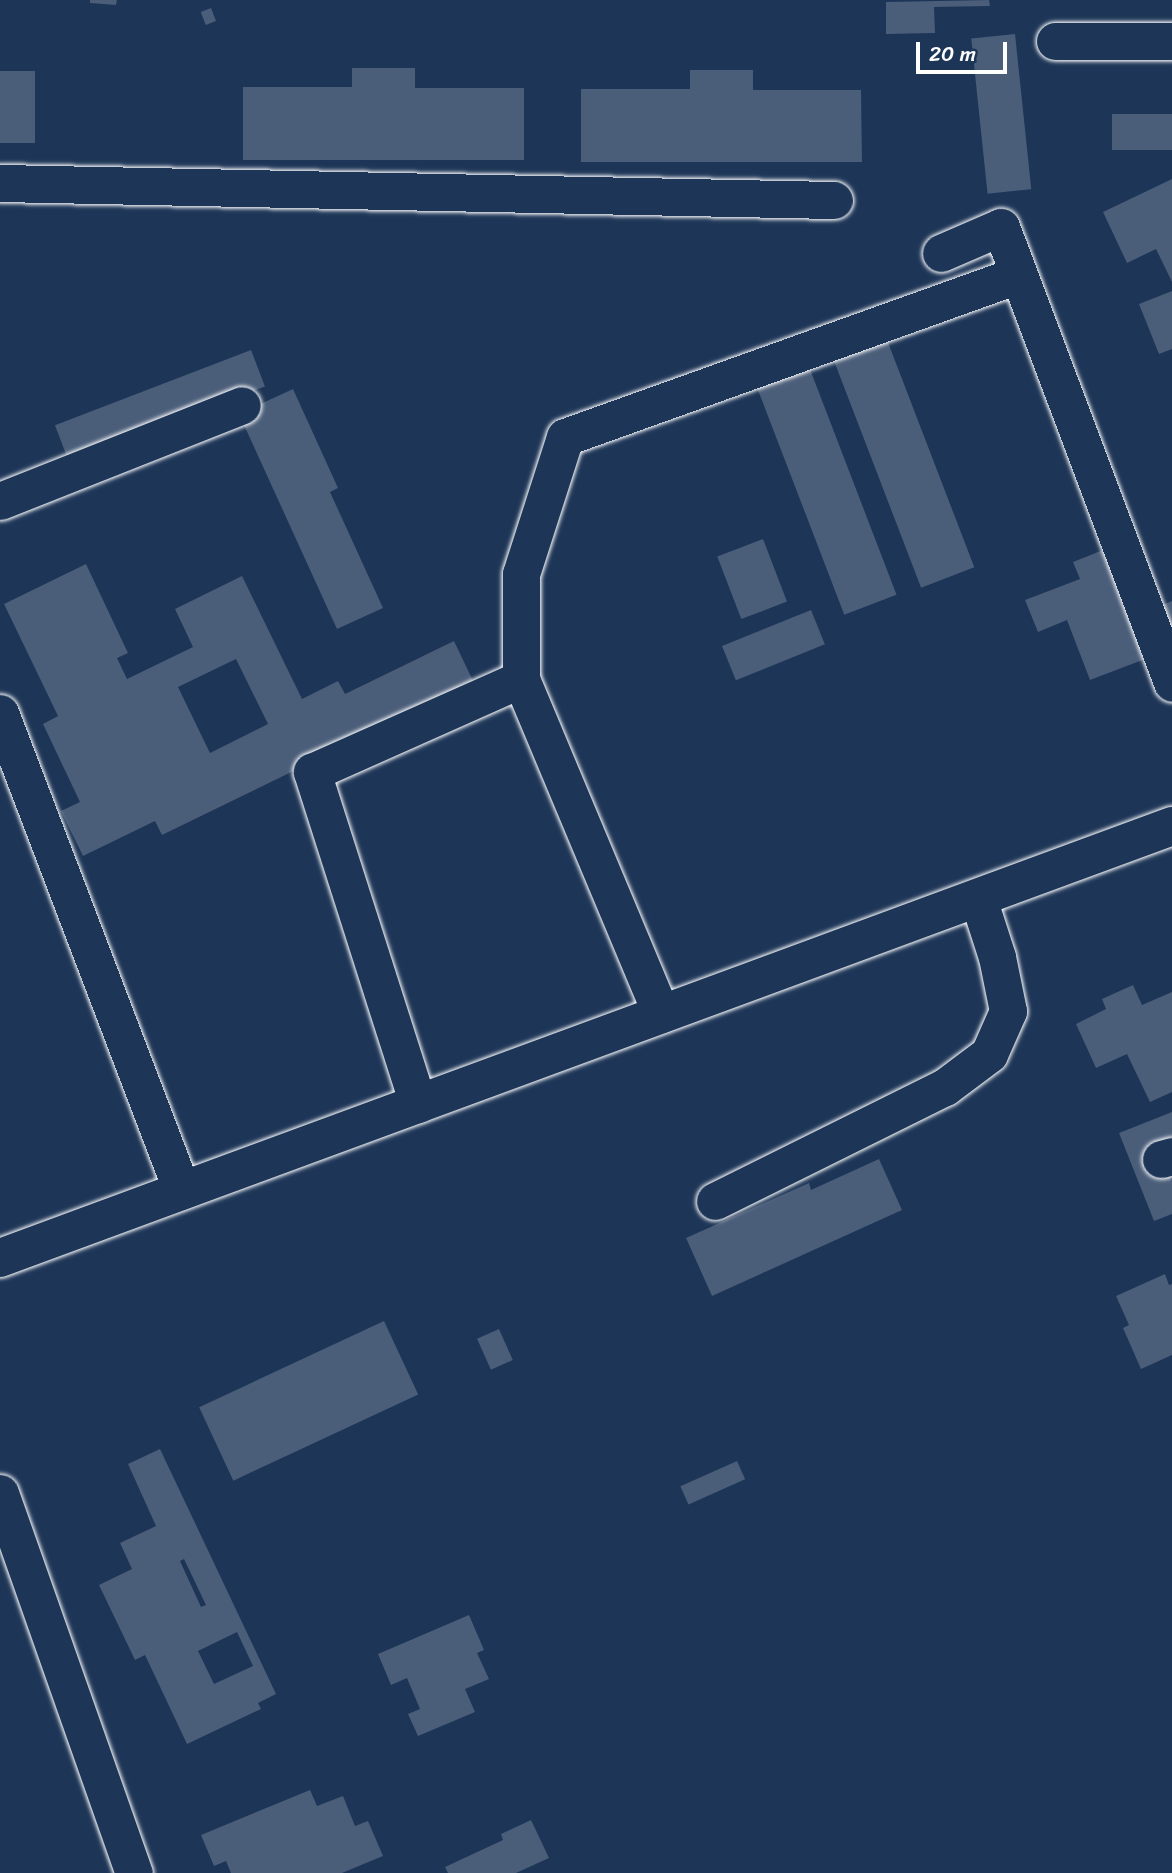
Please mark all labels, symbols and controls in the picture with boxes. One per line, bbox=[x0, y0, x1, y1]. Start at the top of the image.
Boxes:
scale bar bbox=[920, 28, 1011, 72]
text: 20 m bbox=[929, 35, 976, 73]

